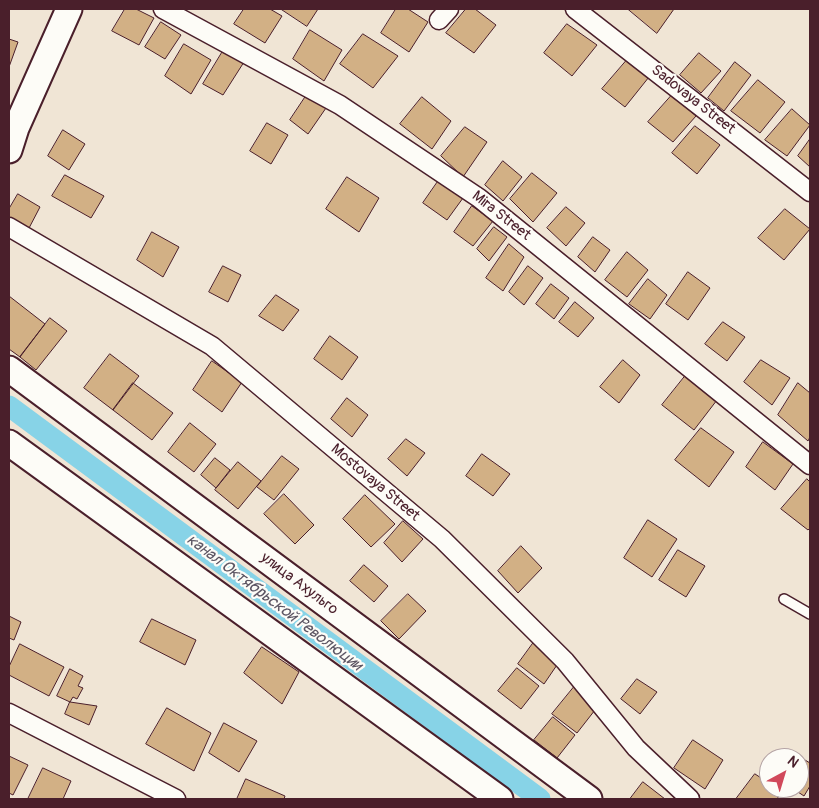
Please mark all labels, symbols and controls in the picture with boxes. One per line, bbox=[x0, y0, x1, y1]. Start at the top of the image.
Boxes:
street label: Sadovaya Street bbox=[647, 62, 739, 138]
street label: Mira Street bbox=[468, 187, 534, 245]
street label: Mostovaya Street bbox=[327, 441, 423, 525]
water label: канал Октябрьской Революции bbox=[183, 531, 365, 675]
street label: улица Ахульго bbox=[257, 549, 341, 619]
north arrow bbox=[759, 748, 809, 798]
text: N bbox=[784, 752, 802, 771]

